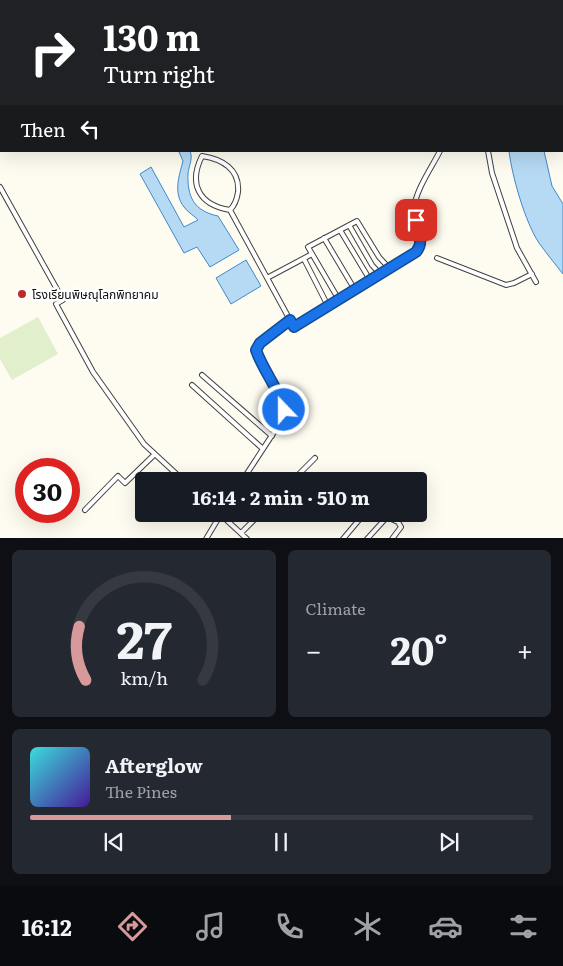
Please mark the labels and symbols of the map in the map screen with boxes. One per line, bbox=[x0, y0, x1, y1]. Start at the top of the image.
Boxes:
pin bbox=[395, 199, 437, 241]
place label: โรงเรียนพิษณุโลกพิทยาคม bbox=[32, 285, 159, 303]
marker: โรงเรียนพิษณุโลกพิทยาคม bbox=[16, 288, 28, 300]
position arrow bbox=[257, 383, 309, 435]
speed limit sign: 30 bbox=[15, 458, 80, 523]

